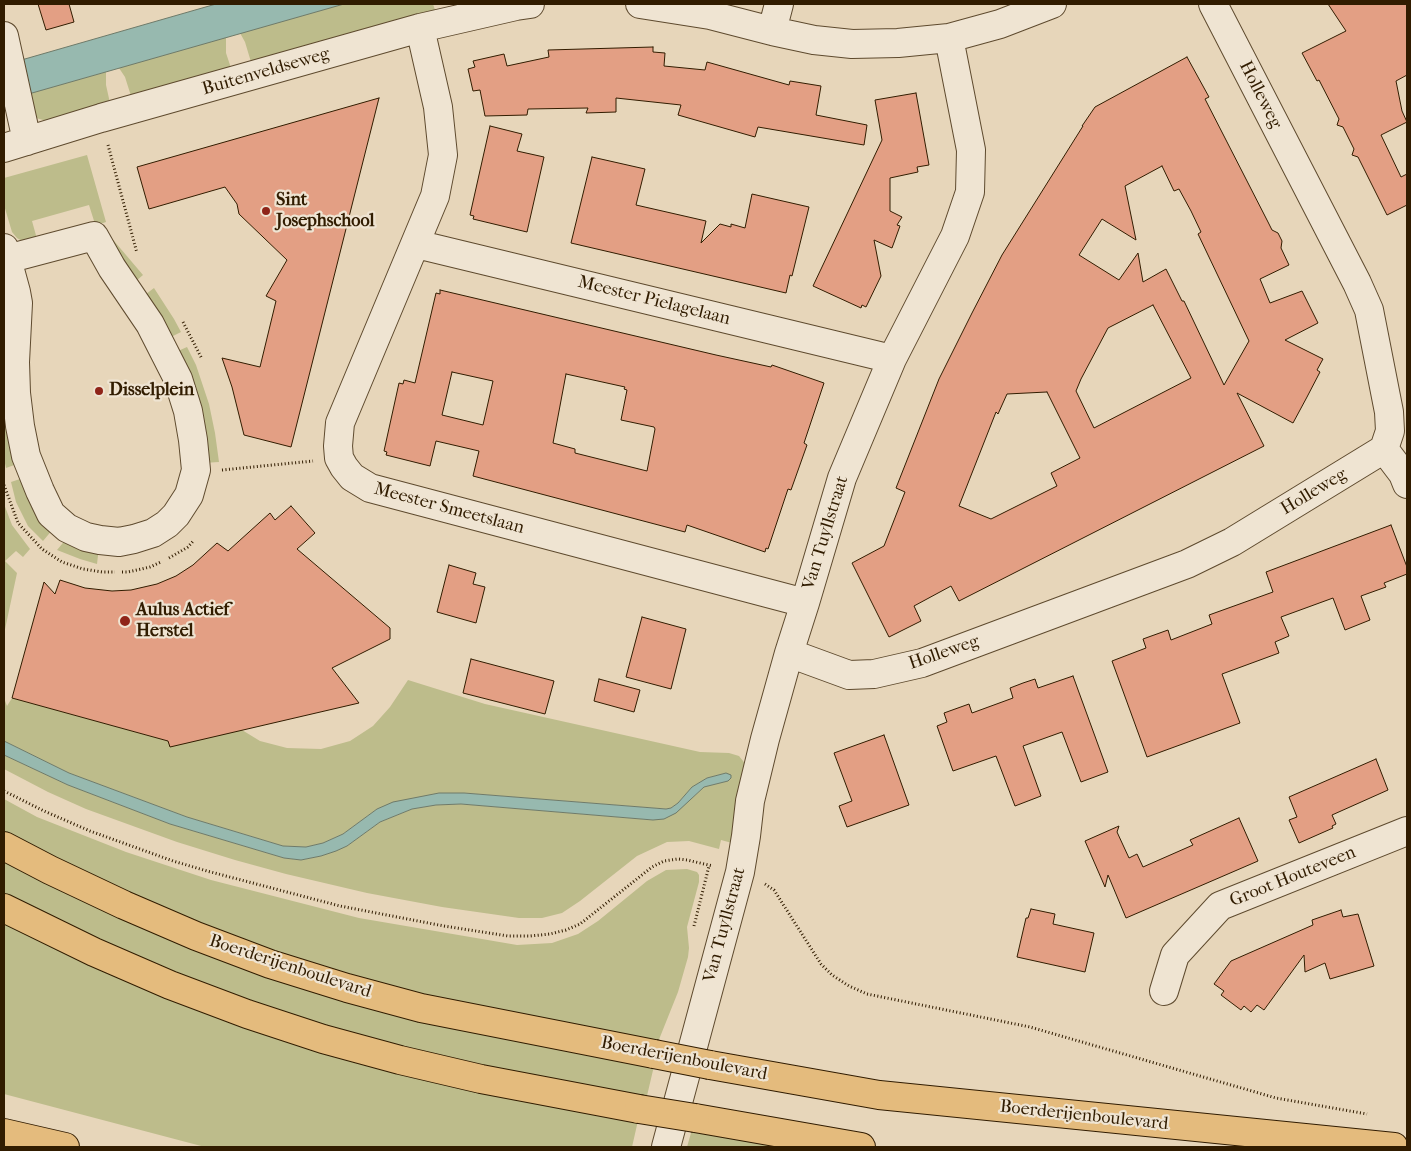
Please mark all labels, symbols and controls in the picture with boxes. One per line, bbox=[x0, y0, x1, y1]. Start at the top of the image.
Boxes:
street label: Buitenveldseweg bbox=[200, 43, 332, 101]
street label: Holleweg bbox=[1234, 58, 1286, 132]
place label: Sint Josephschool bbox=[276, 190, 374, 232]
marker: Sint Josephschool bbox=[260, 205, 272, 217]
street label: Meester Pielagelaan bbox=[576, 272, 732, 330]
place label: Disselplein bbox=[109, 380, 194, 402]
marker: Disselplein bbox=[93, 385, 105, 397]
street label: Holleweg bbox=[1277, 464, 1351, 520]
street label: Van Tuyllstraat bbox=[798, 473, 854, 593]
street label: Meester Smeetslaan bbox=[372, 479, 526, 539]
place label: Aulus Actief Herstel bbox=[136, 600, 229, 642]
marker: Aulus Actief Herstel bbox=[118, 614, 132, 628]
street label: Holleweg bbox=[906, 631, 982, 675]
street label: Groot Houteveen bbox=[1227, 842, 1359, 912]
street label: Van Tuyllstraat bbox=[699, 865, 751, 985]
street label: Boerderijenboulevard bbox=[206, 931, 374, 1003]
street label: Boerderijenboulevard bbox=[599, 1032, 769, 1086]
street label: Boerderijenboulevard bbox=[999, 1096, 1169, 1136]

